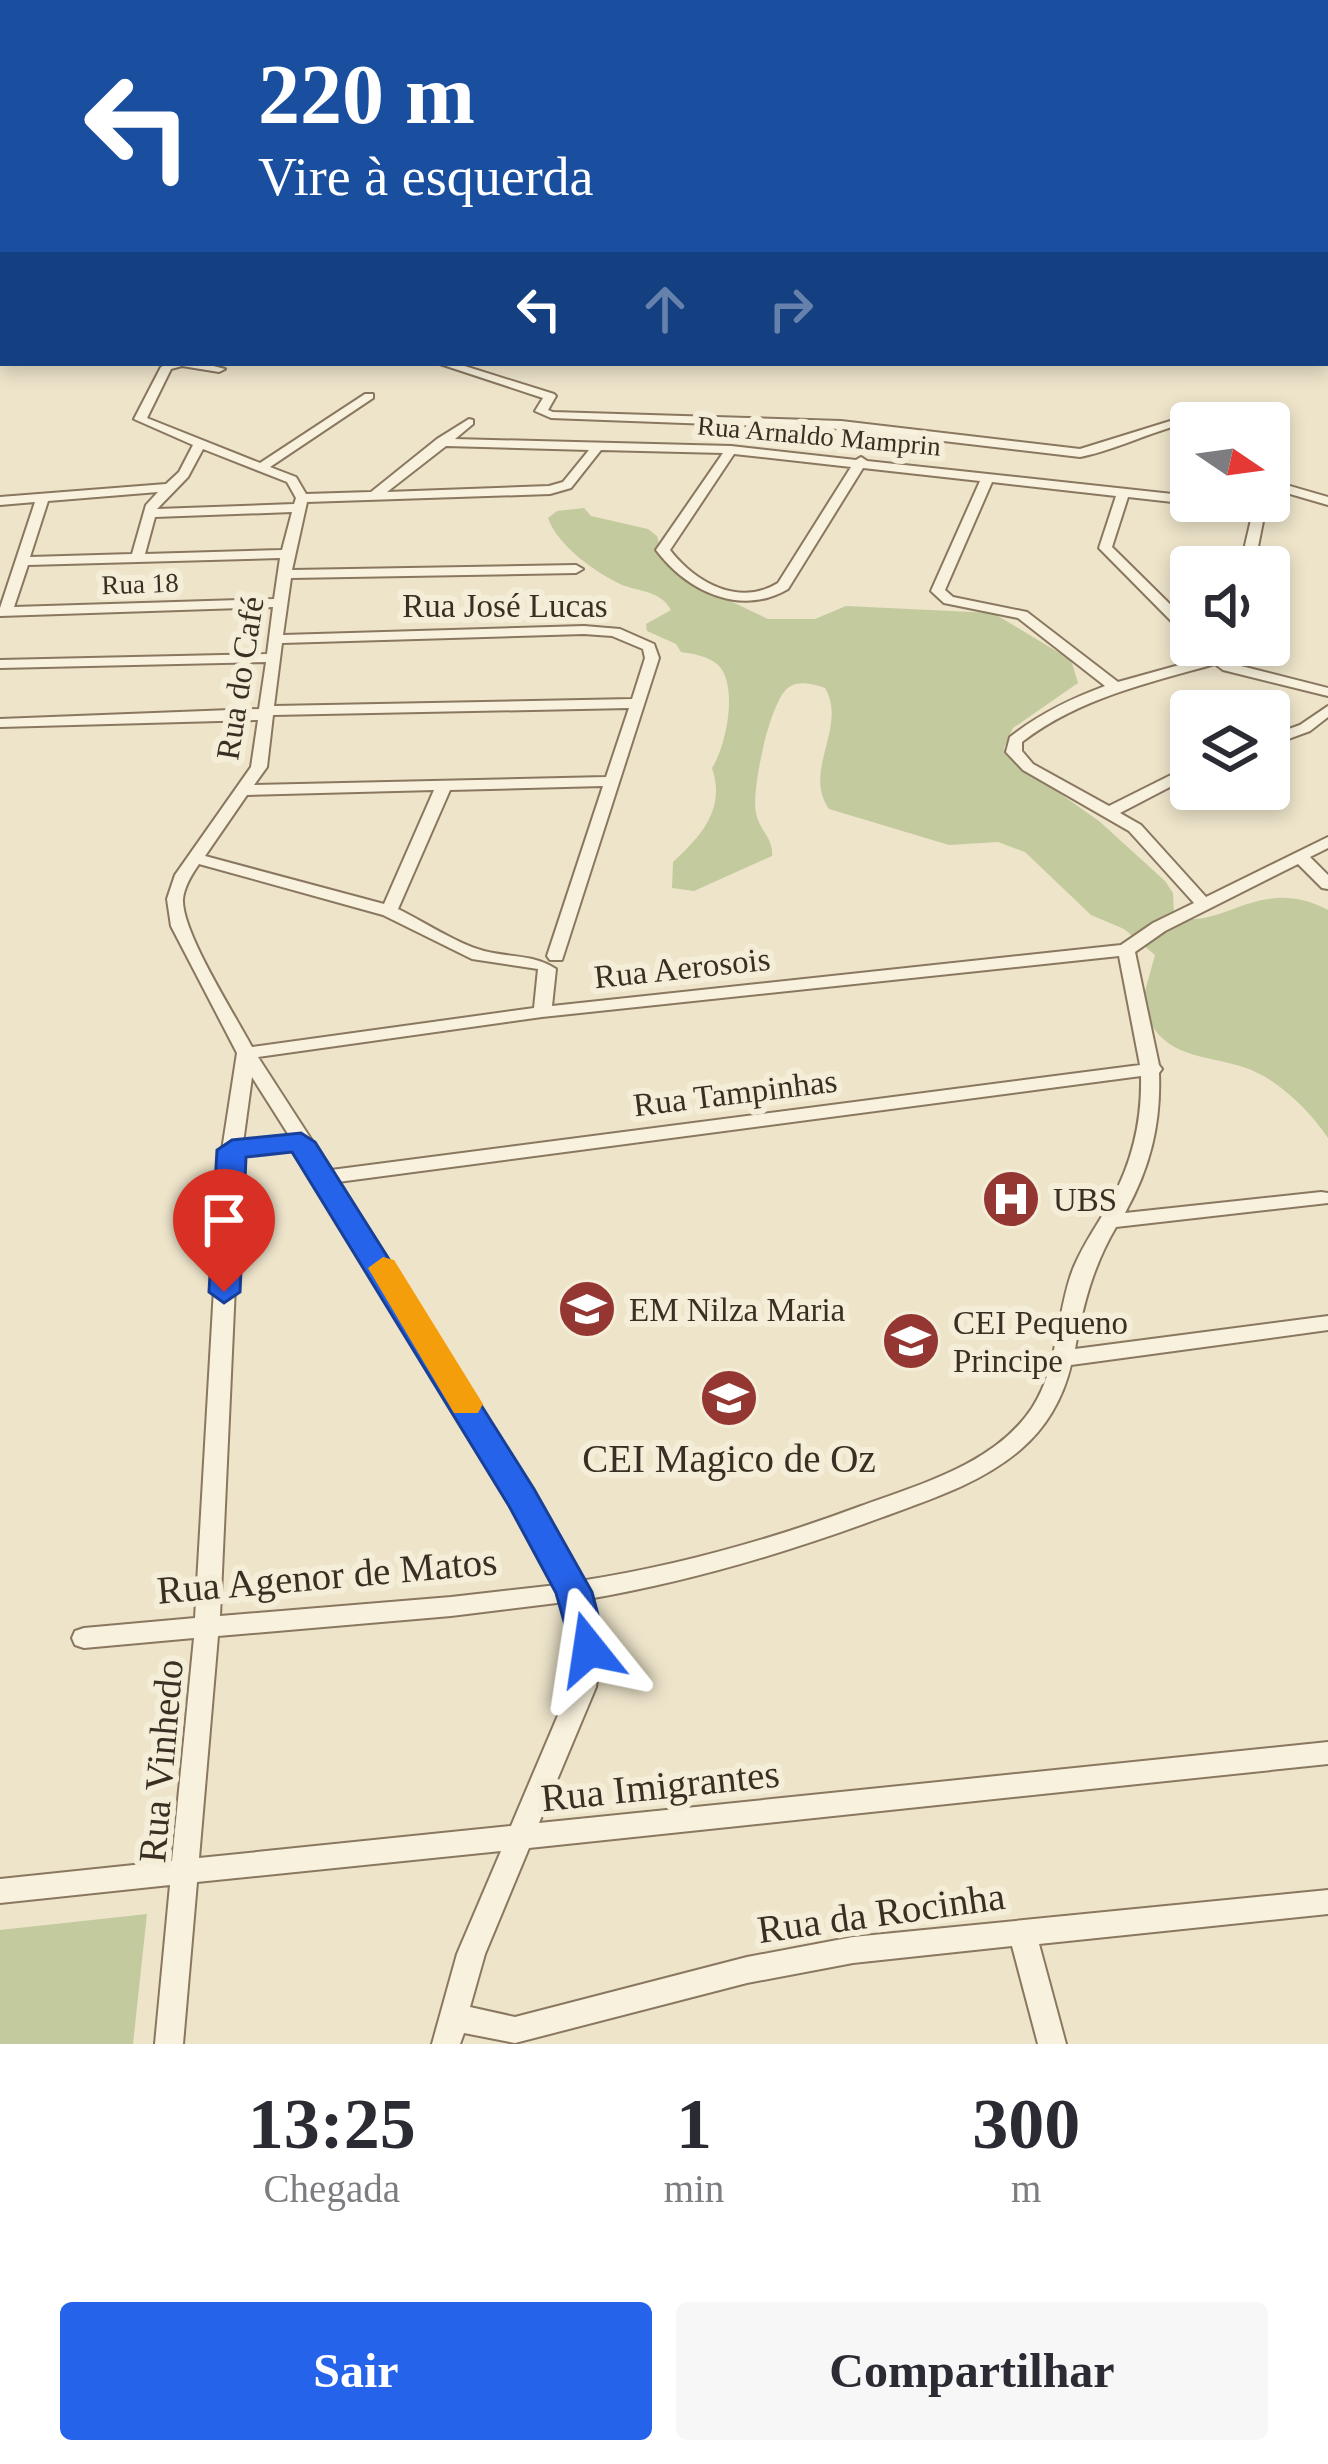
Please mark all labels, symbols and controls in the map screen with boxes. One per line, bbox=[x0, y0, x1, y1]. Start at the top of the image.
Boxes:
icon: left bbox=[60, 48, 216, 204]
text: 220 m bbox=[258, 48, 475, 141]
text: Vire à esquerda bbox=[258, 147, 594, 207]
icon: left bbox=[506, 276, 572, 342]
icon: ahead bbox=[632, 276, 698, 342]
icon: right bbox=[758, 276, 824, 342]
north arrow bbox=[1170, 402, 1290, 522]
map controls bbox=[1170, 402, 1290, 810]
street label: Rua Arnaldo Mamprin bbox=[696, 410, 943, 462]
button: sound bbox=[1170, 546, 1290, 666]
street label: Rua 18 bbox=[101, 568, 179, 600]
street label: Rua José Lucas bbox=[402, 588, 608, 624]
street label: Rua do Café bbox=[209, 594, 271, 762]
button: layers bbox=[1170, 690, 1290, 810]
street label: Rua Aerosois bbox=[592, 941, 772, 995]
street label: Rua Tampinhas bbox=[631, 1063, 839, 1123]
hospital icon: UBS bbox=[980, 1168, 1042, 1230]
pin bbox=[173, 1169, 275, 1292]
place label: UBS bbox=[1053, 1182, 1117, 1218]
icon: arrive bbox=[191, 1187, 257, 1253]
school or university icon: EM Nilza Maria bbox=[556, 1278, 618, 1340]
place label: EM Nilza Maria bbox=[629, 1292, 846, 1328]
place label: CEI Pequeno Principe bbox=[953, 1305, 1128, 1379]
school or university icon: CEI Pequeno Principe bbox=[880, 1310, 942, 1372]
school or university icon: CEI Magico de Oz bbox=[698, 1367, 760, 1429]
place label: CEI Magico de Oz bbox=[582, 1437, 876, 1481]
street label: Rua Agenor de Matos bbox=[155, 1539, 499, 1613]
position arrow bbox=[526, 1586, 652, 1712]
street label: Rua Vinhedo bbox=[130, 1658, 191, 1864]
street label: Rua Imigrantes bbox=[539, 1752, 781, 1820]
street label: Rua da Rocinha bbox=[755, 1874, 1007, 1951]
text: 13:25 bbox=[248, 2084, 416, 2164]
text: 1 bbox=[676, 2084, 712, 2164]
text: 300 bbox=[972, 2084, 1080, 2164]
text: Chegada bbox=[264, 2167, 400, 2210]
text: min bbox=[664, 2167, 724, 2210]
text: m bbox=[1011, 2167, 1041, 2210]
button: Sair bbox=[60, 2302, 652, 2440]
button: Compartilhar bbox=[676, 2302, 1268, 2440]

